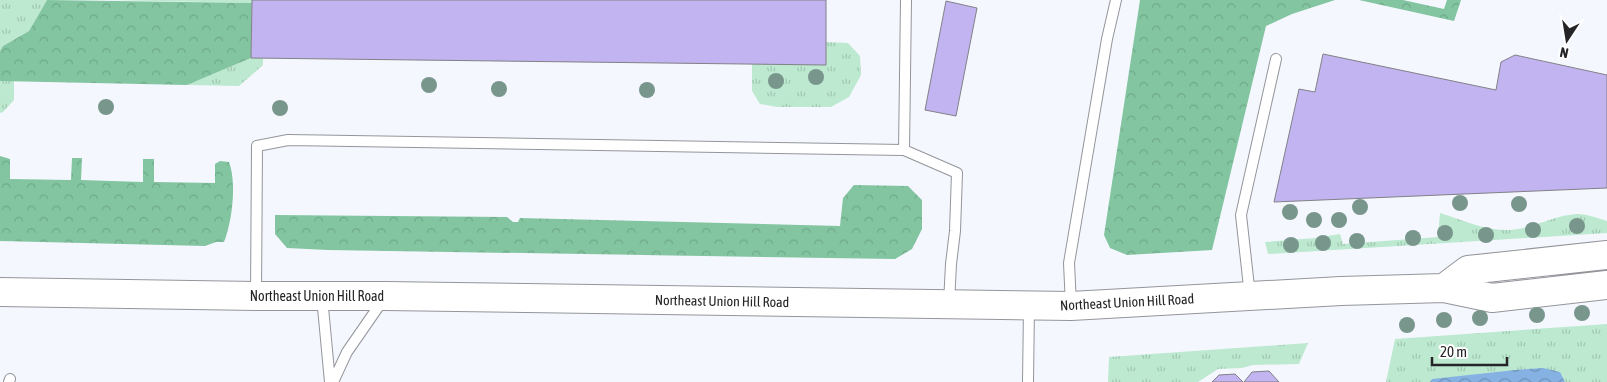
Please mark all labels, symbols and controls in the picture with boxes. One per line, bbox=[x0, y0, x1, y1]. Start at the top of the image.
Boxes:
north arrow bbox=[1542, 15, 1592, 65]
text: N bbox=[1559, 44, 1570, 61]
street label: Northeast Union Hill Road bbox=[250, 288, 384, 304]
street label: Northeast Union Hill Road bbox=[1059, 290, 1195, 314]
street label: Northeast Union Hill Road bbox=[655, 292, 789, 310]
scale bar bbox=[1432, 334, 1507, 366]
text: 20 m bbox=[1440, 343, 1467, 360]

